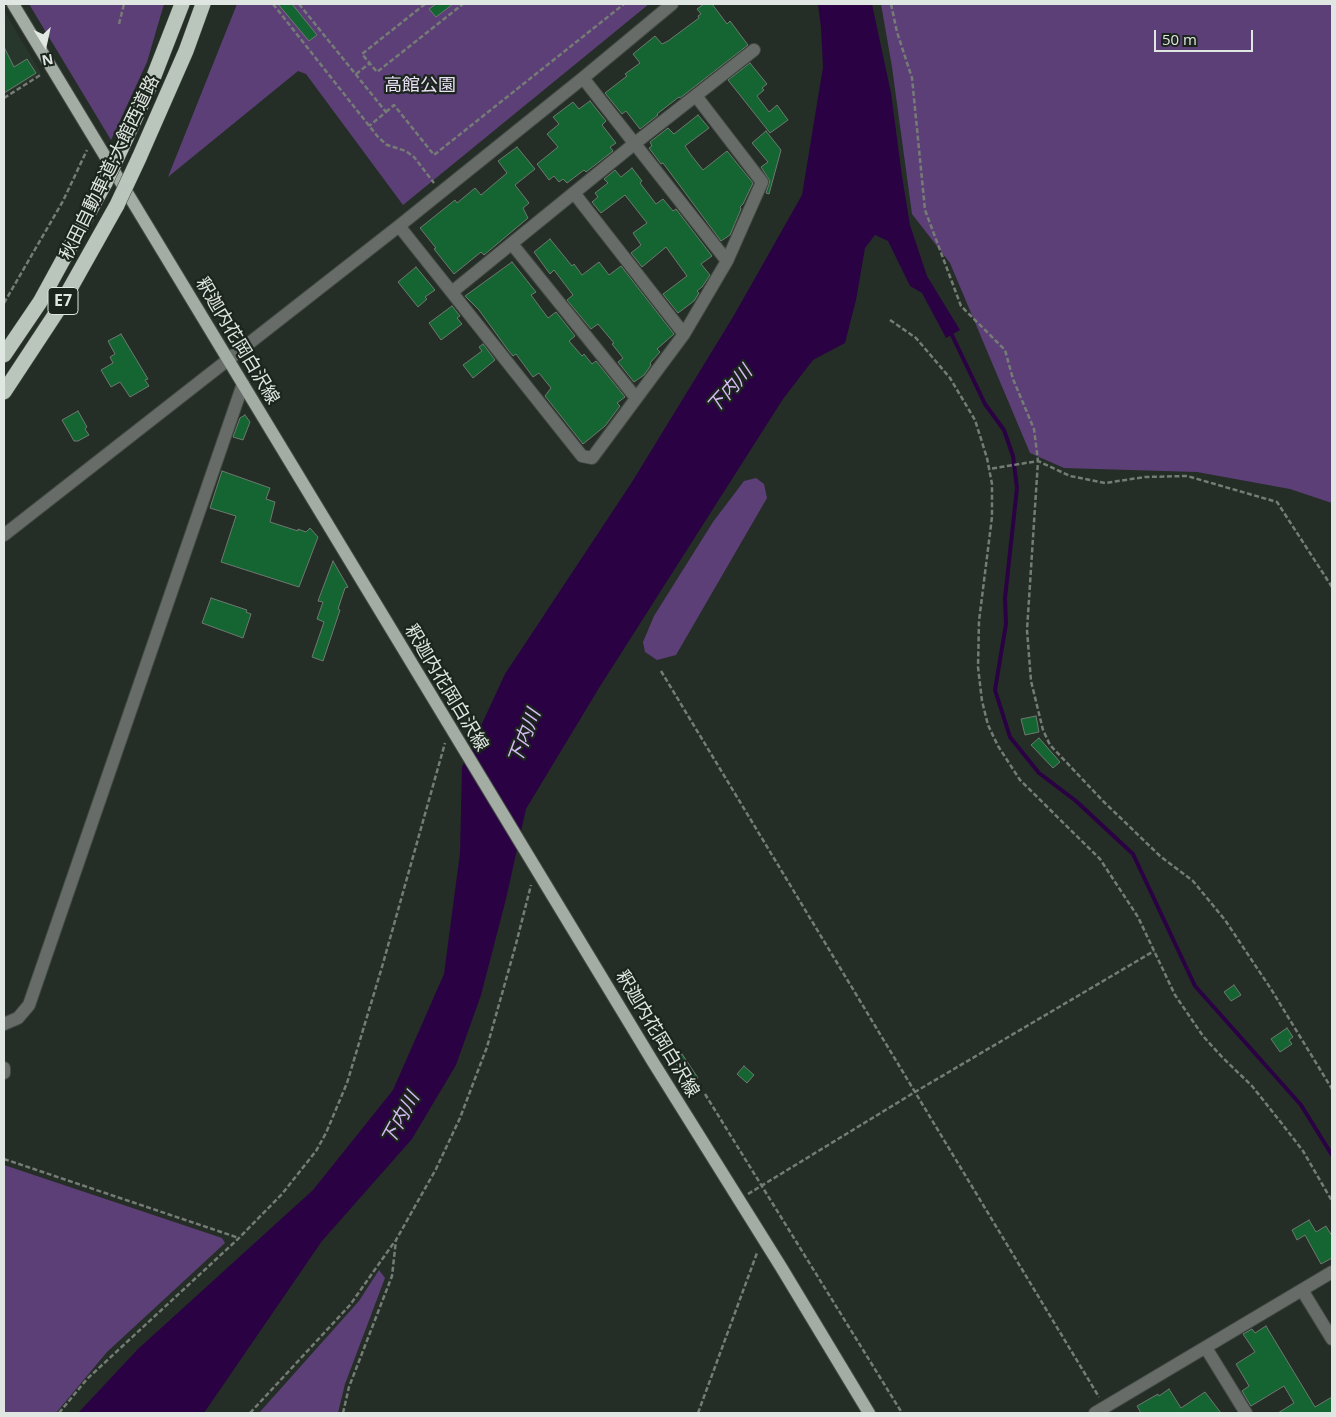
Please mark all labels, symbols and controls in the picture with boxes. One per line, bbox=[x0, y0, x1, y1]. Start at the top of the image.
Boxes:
north arrow bbox=[20, 20, 70, 70]
scale bar bbox=[1156, 20, 1255, 52]
text: 50 m bbox=[1162, 29, 1197, 49]
text: N bbox=[40, 50, 55, 71]
street label: 秋田自動車道;大館西道路 bbox=[56, 72, 164, 264]
park label: 高館公園 bbox=[384, 75, 456, 97]
street label: 釈迦内花岡白沢線 bbox=[191, 274, 283, 408]
road number: E7 bbox=[48, 288, 78, 314]
water label: 下内川 bbox=[702, 361, 758, 419]
street label: 釈迦内花岡白沢線 bbox=[400, 621, 492, 755]
water label: 下内川 bbox=[504, 706, 546, 768]
street label: 釈迦内花岡白沢線 bbox=[611, 967, 703, 1101]
water label: 下内川 bbox=[377, 1089, 425, 1149]

